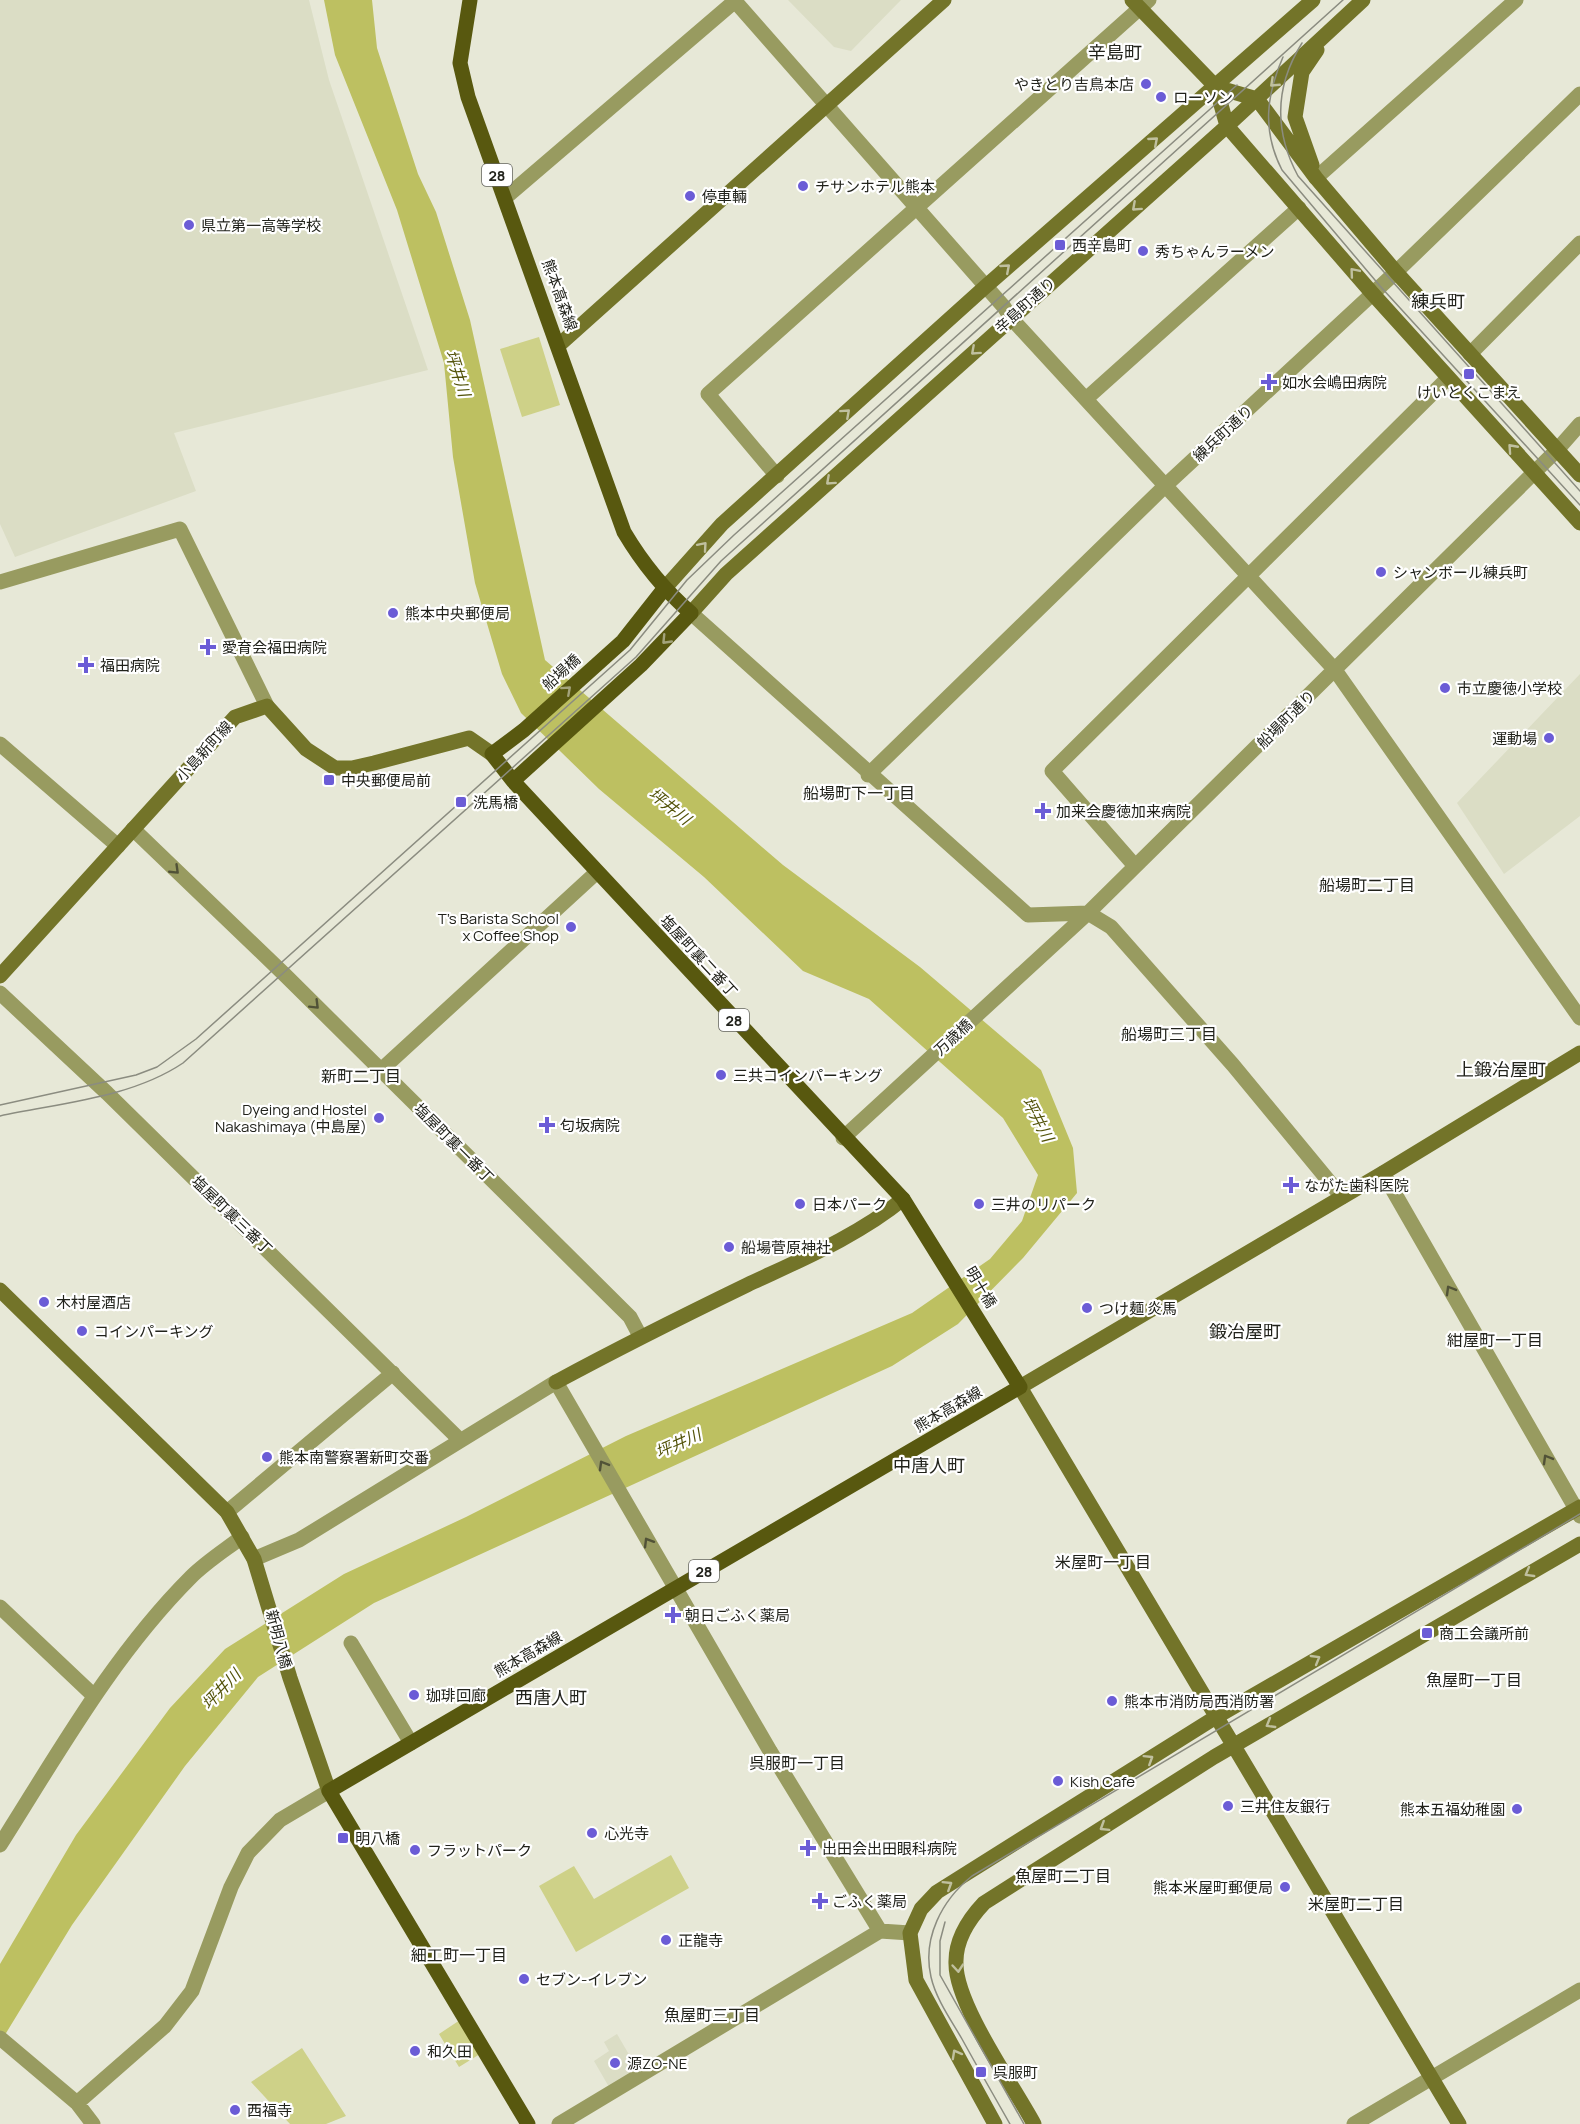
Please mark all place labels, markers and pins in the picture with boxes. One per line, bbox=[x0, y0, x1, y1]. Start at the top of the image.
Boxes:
place label: やきとり吉鳥本店 bbox=[1014, 74, 1134, 95]
marker: やきとり吉鳥本店 bbox=[1139, 77, 1153, 91]
place label: ローソン bbox=[1173, 87, 1233, 108]
marker: ローソン bbox=[1154, 90, 1168, 104]
place label: チサンホテル熊本 bbox=[815, 176, 935, 197]
marker: チサンホテル熊本 bbox=[796, 179, 810, 193]
place label: 停車輛 bbox=[702, 186, 747, 207]
marker: 停車輛 bbox=[683, 189, 697, 203]
place label: 県立第一高等学校 bbox=[201, 215, 321, 236]
marker: 県立第一高等学校 bbox=[182, 218, 196, 232]
place label: 西辛島町 bbox=[1072, 235, 1132, 256]
marker: 西辛島町 bbox=[1053, 238, 1067, 252]
place label: 秀ちゃんラーメン bbox=[1155, 241, 1274, 262]
marker: 秀ちゃんラーメン bbox=[1136, 244, 1150, 258]
marker: けいとくこまえ bbox=[1462, 367, 1476, 381]
place label: 如水会嶋田病院 bbox=[1282, 372, 1387, 393]
marker: 如水会嶋田病院 bbox=[1260, 373, 1278, 391]
place label: けいとくこまえ bbox=[1417, 382, 1521, 403]
place label: シャンボール練兵町 bbox=[1393, 562, 1528, 583]
marker: シャンボール練兵町 bbox=[1374, 565, 1388, 579]
place label: 熊本中央郵便局 bbox=[405, 603, 510, 624]
marker: 熊本中央郵便局 bbox=[386, 606, 400, 620]
place label: 愛育会福田病院 bbox=[222, 637, 327, 658]
marker: 愛育会福田病院 bbox=[199, 638, 217, 656]
place label: 福田病院 bbox=[100, 655, 160, 676]
marker: 福田病院 bbox=[77, 656, 95, 674]
place label: 市立慶徳小学校 bbox=[1457, 678, 1562, 699]
marker: 市立慶徳小学校 bbox=[1438, 681, 1452, 695]
place label: 運動場 bbox=[1492, 728, 1537, 749]
marker: 運動場 bbox=[1542, 731, 1556, 745]
place label: 中央郵便局前 bbox=[341, 770, 431, 791]
marker: 中央郵便局前 bbox=[322, 773, 336, 787]
place label: 洗馬橋 bbox=[473, 792, 518, 813]
marker: 洗馬橋 bbox=[454, 795, 468, 809]
place label: 加来会慶徳加来病院 bbox=[1056, 801, 1191, 822]
marker: 加来会慶徳加来病院 bbox=[1034, 802, 1052, 820]
place label: T's Barista School x Coffee Shop bbox=[438, 908, 559, 946]
marker: T's Barista School x Coffee Shop bbox=[564, 920, 578, 934]
place label: 三共コインパーキング bbox=[733, 1065, 883, 1086]
marker: 三共コインパーキング bbox=[714, 1068, 728, 1082]
place label: Dyeing and Hostel Nakashimaya (中島屋) bbox=[215, 1099, 367, 1137]
marker: Dyeing and Hostel Nakashimaya (中島屋) bbox=[372, 1111, 386, 1125]
place label: 匂坂病院 bbox=[560, 1115, 620, 1136]
marker: 匂坂病院 bbox=[538, 1116, 556, 1134]
place label: ながた歯科医院 bbox=[1304, 1175, 1409, 1196]
marker: ながた歯科医院 bbox=[1282, 1176, 1300, 1194]
place label: 日本パーク bbox=[812, 1194, 887, 1215]
place label: 三井のリパーク bbox=[991, 1194, 1096, 1215]
marker: 日本パーク bbox=[793, 1197, 807, 1211]
marker: 三井のリパーク bbox=[972, 1197, 986, 1211]
place label: 船場菅原神社 bbox=[741, 1237, 831, 1258]
marker: 船場菅原神社 bbox=[722, 1240, 736, 1254]
place label: 木村屋酒店 bbox=[56, 1292, 131, 1313]
marker: 木村屋酒店 bbox=[37, 1295, 51, 1309]
place label: つけ麺 炎馬 bbox=[1099, 1298, 1177, 1319]
marker: つけ麺 炎馬 bbox=[1080, 1301, 1094, 1315]
place label: コインパーキング bbox=[94, 1321, 214, 1342]
marker: コインパーキング bbox=[75, 1324, 89, 1338]
place label: 熊本南警察署新町交番 bbox=[279, 1447, 429, 1468]
marker: 熊本南警察署新町交番 bbox=[260, 1450, 274, 1464]
place label: 朝日ごふく薬局 bbox=[685, 1605, 790, 1626]
marker: 朝日ごふく薬局 bbox=[666, 1608, 680, 1622]
place label: 商工会議所前 bbox=[1439, 1623, 1529, 1644]
marker: 商工会議所前 bbox=[1420, 1626, 1434, 1640]
place label: 珈琲回廊 bbox=[426, 1685, 486, 1706]
marker: 珈琲回廊 bbox=[407, 1688, 421, 1702]
place label: 熊本市消防局西消防署 bbox=[1124, 1691, 1274, 1712]
marker: 熊本市消防局西消防署 bbox=[1105, 1694, 1119, 1708]
place label: Kish Cafe bbox=[1070, 1771, 1135, 1792]
marker: Kish Cafe bbox=[1051, 1774, 1065, 1788]
place label: 三井住友銀行 bbox=[1240, 1796, 1330, 1817]
marker: 三井住友銀行 bbox=[1221, 1799, 1235, 1813]
place label: 熊本五福幼稚園 bbox=[1400, 1799, 1505, 1820]
marker: 熊本五福幼稚園 bbox=[1510, 1802, 1524, 1816]
place label: 心光寺 bbox=[604, 1823, 649, 1844]
marker: 心光寺 bbox=[585, 1826, 599, 1840]
place label: 明八橋 bbox=[355, 1828, 400, 1849]
marker: 明八橋 bbox=[336, 1831, 350, 1845]
place label: 出田会出田眼科病院 bbox=[822, 1838, 957, 1859]
marker: 出田会出田眼科病院 bbox=[799, 1839, 817, 1857]
place label: フラットパーク bbox=[427, 1840, 532, 1861]
marker: フラットパーク bbox=[408, 1843, 422, 1857]
place label: 熊本米屋町郵便局 bbox=[1153, 1877, 1273, 1898]
marker: 熊本米屋町郵便局 bbox=[1278, 1880, 1292, 1894]
place label: ごふく薬局 bbox=[832, 1891, 907, 1912]
marker: ごふく薬局 bbox=[813, 1894, 827, 1908]
place label: 正龍寺 bbox=[678, 1930, 723, 1951]
marker: 正龍寺 bbox=[659, 1933, 673, 1947]
place label: セブン-イレブン bbox=[536, 1969, 647, 1990]
marker: セブン-イレブン bbox=[517, 1972, 531, 1986]
place label: 和久田 bbox=[427, 2041, 472, 2062]
marker: 和久田 bbox=[408, 2044, 422, 2058]
place label: 源ZO-NE bbox=[627, 2053, 687, 2074]
marker: 源ZO-NE bbox=[608, 2056, 622, 2070]
place label: 呉服町 bbox=[993, 2062, 1038, 2083]
marker: 呉服町 bbox=[974, 2065, 988, 2079]
place label: 西福寺 bbox=[247, 2100, 292, 2121]
marker: 西福寺 bbox=[228, 2103, 242, 2117]

